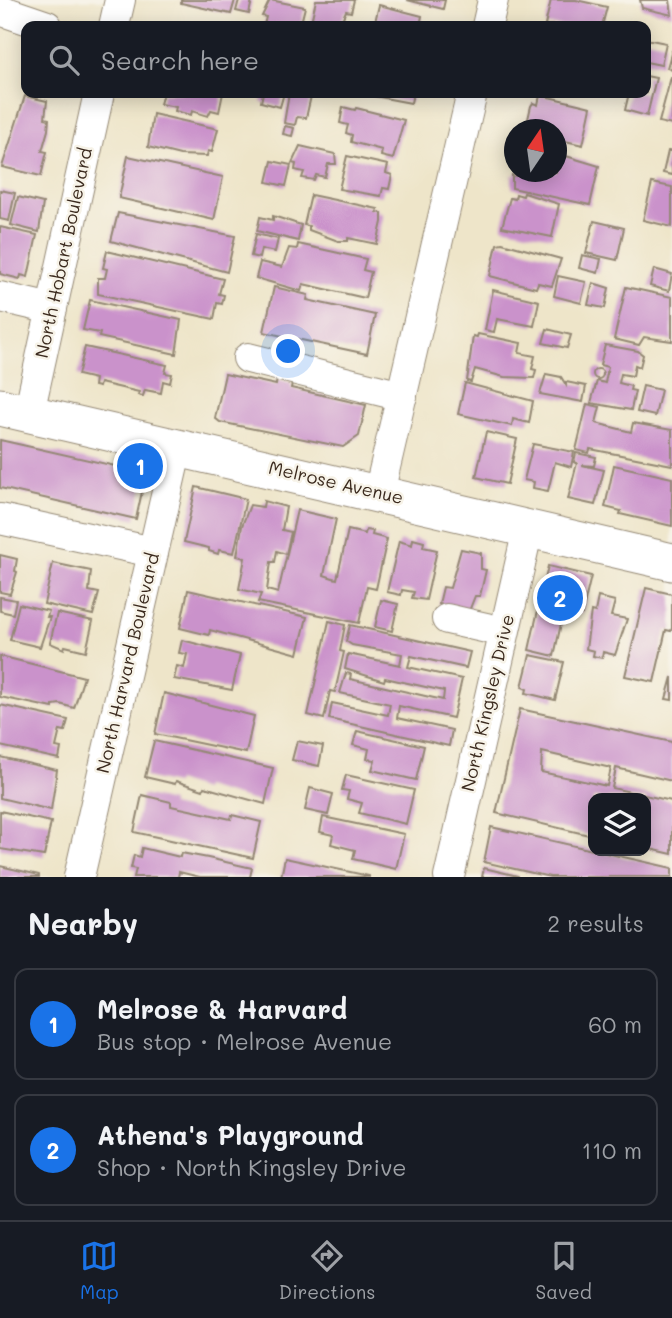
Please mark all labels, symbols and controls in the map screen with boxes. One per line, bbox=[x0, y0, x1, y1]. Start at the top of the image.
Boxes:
search box bbox=[21, 21, 651, 98]
icon: search bbox=[45, 41, 83, 79]
text: Search here bbox=[101, 43, 259, 77]
north arrow bbox=[504, 119, 567, 182]
street label: North Hobart Boulevard bbox=[29, 145, 97, 360]
your location bbox=[271, 334, 305, 368]
pin: 1 bbox=[117, 440, 163, 492]
street label: Melrose Avenue bbox=[266, 455, 406, 509]
street label: North Harvard Boulevard bbox=[90, 550, 164, 775]
pin: 2 bbox=[537, 572, 583, 624]
street label: North Kingsley Drive bbox=[455, 612, 519, 794]
map controls bbox=[588, 793, 651, 856]
button: layers bbox=[588, 793, 651, 856]
text: Nearby bbox=[28, 903, 138, 943]
text: 2 results bbox=[547, 908, 644, 938]
text: Melrose & Harvard bbox=[97, 992, 347, 1026]
text: 1 bbox=[48, 1009, 58, 1039]
text: 60 m bbox=[588, 1009, 642, 1039]
text: Bus stop · Melrose Avenue bbox=[97, 1026, 392, 1056]
text: Athena's Playground bbox=[97, 1118, 364, 1152]
text: 2 bbox=[47, 1135, 59, 1165]
text: 110 m bbox=[582, 1135, 642, 1165]
text: Shop · North Kingsley Drive bbox=[97, 1152, 407, 1182]
tab: Map bbox=[80, 1237, 119, 1304]
tab: Directions bbox=[279, 1237, 375, 1304]
tab: Saved bbox=[536, 1237, 592, 1304]

